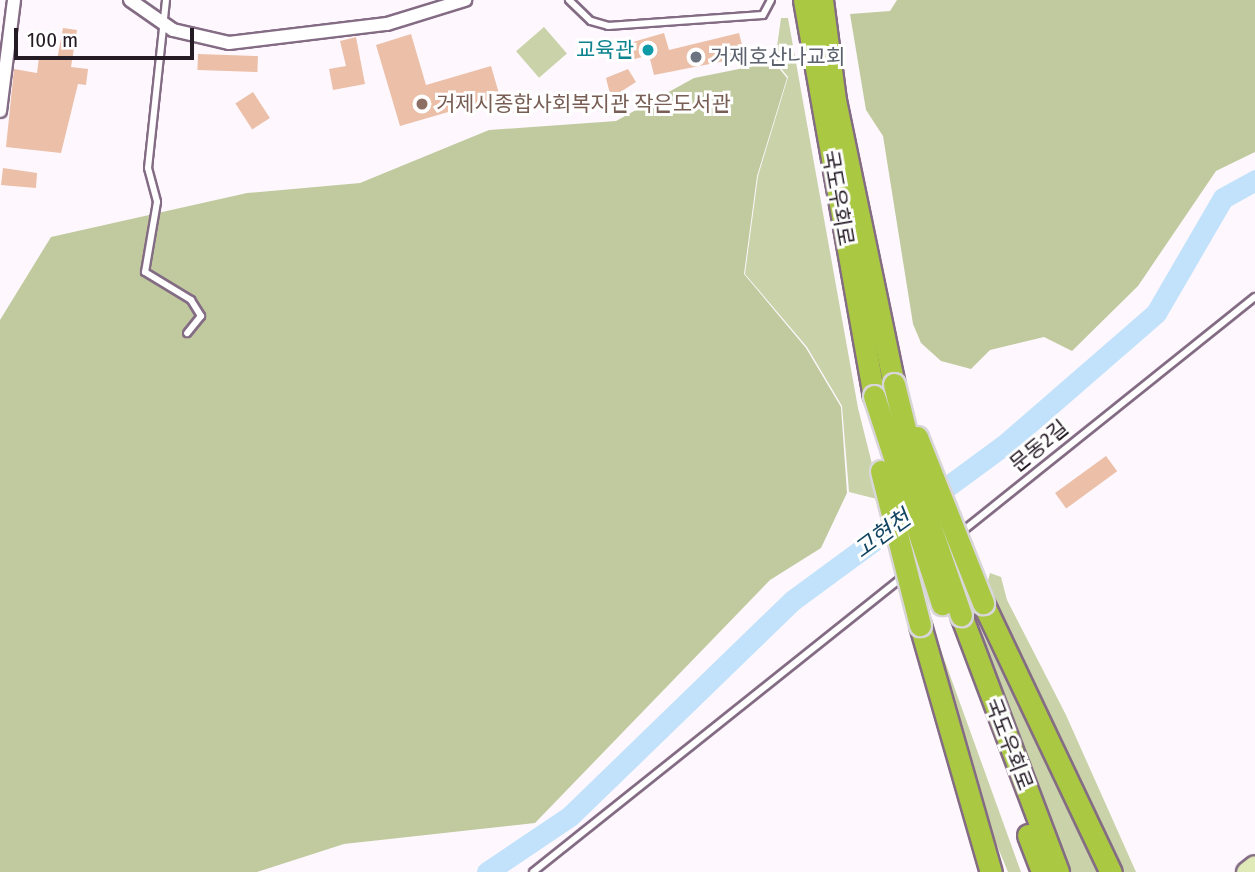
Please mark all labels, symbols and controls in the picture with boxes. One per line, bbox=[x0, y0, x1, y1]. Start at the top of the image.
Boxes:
scale bar bbox=[18, 14, 198, 58]
text: 100 m bbox=[27, 27, 78, 53]
place label: 교육관 bbox=[576, 37, 634, 63]
marker: 교육관 bbox=[640, 42, 656, 58]
place label: 거제호산나교회 bbox=[710, 44, 845, 70]
marker: 거제호산나교회 bbox=[688, 49, 704, 65]
place label: 거제시종합사회복지관 작은도서관 bbox=[436, 91, 731, 117]
marker: 거제시종합사회복지관 작은도서관 bbox=[414, 96, 430, 112]
street label: 국도우회로 bbox=[817, 148, 859, 248]
street label: 문동2길 bbox=[1005, 415, 1073, 477]
water label: 고현천 bbox=[848, 504, 916, 564]
street label: 국도우회로 bbox=[980, 694, 1038, 794]

